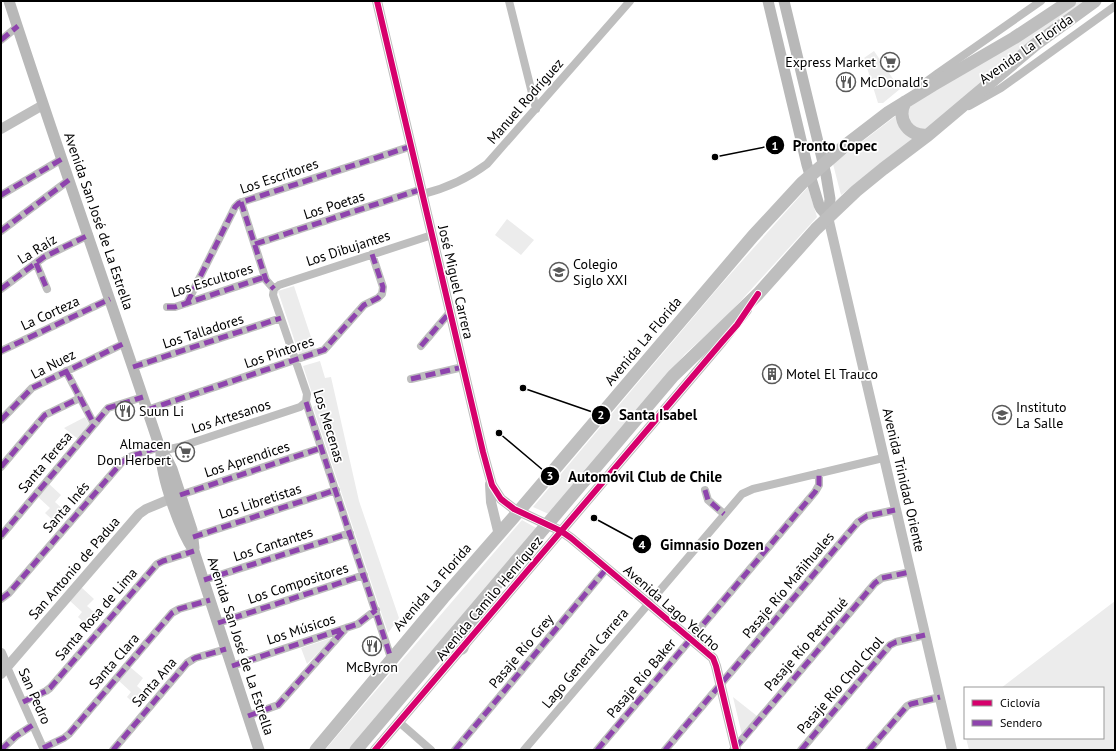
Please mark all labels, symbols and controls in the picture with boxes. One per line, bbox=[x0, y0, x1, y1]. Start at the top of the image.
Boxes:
street label: Avenida La Florida bbox=[976, 10, 1076, 88]
supermarket icon: Express Market bbox=[879, 51, 901, 73]
place label: Express Market bbox=[785, 53, 876, 71]
street label: Manuel Rodríguez bbox=[483, 54, 567, 148]
restaurant icon: McDonald's bbox=[835, 71, 857, 93]
place label: McDonald's bbox=[860, 73, 928, 91]
street label: Avenida San José de La Estrella bbox=[60, 130, 138, 312]
callout: Pronto Copec bbox=[765, 132, 886, 159]
text: Pronto Copec bbox=[793, 136, 878, 155]
text: 1 bbox=[772, 138, 778, 153]
street label: Los Escritores bbox=[237, 154, 321, 198]
street label: Los Poetas bbox=[301, 187, 367, 223]
street label: José Miguel Carrera bbox=[434, 222, 478, 341]
street label: Los Dibujantes bbox=[304, 226, 392, 270]
street label: La Raíz bbox=[14, 230, 60, 268]
place label: Colegio Siglo XXI bbox=[573, 255, 628, 289]
street label: Los Escultores bbox=[169, 259, 255, 301]
school or university icon: Colegio Siglo XXI bbox=[548, 261, 570, 283]
street label: La Corteza bbox=[18, 292, 82, 334]
street label: Avenida La Florida bbox=[601, 293, 685, 389]
street label: Los Talladores bbox=[160, 309, 246, 353]
street label: Los Pintores bbox=[242, 332, 316, 372]
street label: La Nuez bbox=[28, 345, 78, 383]
building icon: Motel El Trauco bbox=[761, 363, 783, 385]
place label: Motel El Trauco bbox=[786, 365, 878, 383]
street label: Los Mecenas bbox=[309, 387, 349, 465]
street label: Los Artesanos bbox=[189, 395, 273, 437]
place label: Instituto La Salle bbox=[1016, 398, 1067, 432]
restaurant icon: Suun Li bbox=[114, 400, 136, 422]
place label: Suun Li bbox=[139, 402, 184, 420]
callout: Santa Isabel bbox=[591, 402, 705, 429]
school or university icon: Instituto La Salle bbox=[991, 404, 1013, 426]
text: Santa Isabel bbox=[619, 405, 698, 424]
street label: Avenida Trinidad Oriente bbox=[879, 406, 929, 554]
text: 2 bbox=[598, 407, 604, 422]
street label: Santa Teresa bbox=[14, 428, 76, 496]
place label: Almacen Don Herbert bbox=[97, 435, 171, 469]
street label: Los Aprendices bbox=[202, 437, 292, 481]
supermarket icon: Almacen Don Herbert bbox=[174, 441, 196, 463]
callout: Automóvil Club de Chile bbox=[540, 463, 731, 490]
text: Automóvil Club de Chile bbox=[568, 467, 722, 486]
text: 3 bbox=[547, 468, 553, 483]
street label: Santa Inés bbox=[39, 478, 93, 536]
street label: Los Libretistas bbox=[216, 479, 304, 523]
street label: San Antonio de Padua bbox=[24, 513, 124, 623]
street label: Los Cantantes bbox=[231, 523, 315, 565]
street label: Pasaje Río Mañihuales bbox=[738, 528, 838, 642]
callout: Gimnasio Dozen bbox=[632, 531, 772, 558]
street label: Avenida Camilo Henríquez bbox=[432, 532, 546, 664]
text: Gimnasio Dozen bbox=[660, 535, 764, 554]
text: 4 bbox=[639, 537, 646, 552]
street label: Avenida La Florida bbox=[389, 539, 475, 635]
street label: Avenida San José de La Estrella bbox=[204, 555, 278, 737]
street label: Los Compositores bbox=[246, 558, 351, 608]
street label: Avenida Lago Yelcho bbox=[620, 561, 724, 655]
street label: Santa Rosa de Lima bbox=[51, 564, 141, 664]
street label: Pasaje Río Petrohué bbox=[760, 593, 852, 695]
street label: Lago General Carrera bbox=[538, 604, 632, 712]
street label: Los Músicos bbox=[264, 609, 338, 649]
street label: Pasaje Río Grey bbox=[485, 610, 558, 692]
street label: Santa Clara bbox=[85, 629, 143, 693]
street label: Pasaje Río Chol Chol bbox=[793, 633, 887, 737]
street label: Pasaje Río Baker bbox=[602, 634, 680, 721]
restaurant icon: McByron bbox=[361, 635, 383, 657]
street label: Santa Ana bbox=[128, 653, 180, 710]
place label: McByron bbox=[346, 658, 398, 676]
street label: San Pedro bbox=[15, 665, 55, 727]
legend bbox=[964, 687, 1104, 739]
text: Ciclovía bbox=[1000, 695, 1040, 710]
text: Sendero bbox=[1000, 715, 1042, 730]

